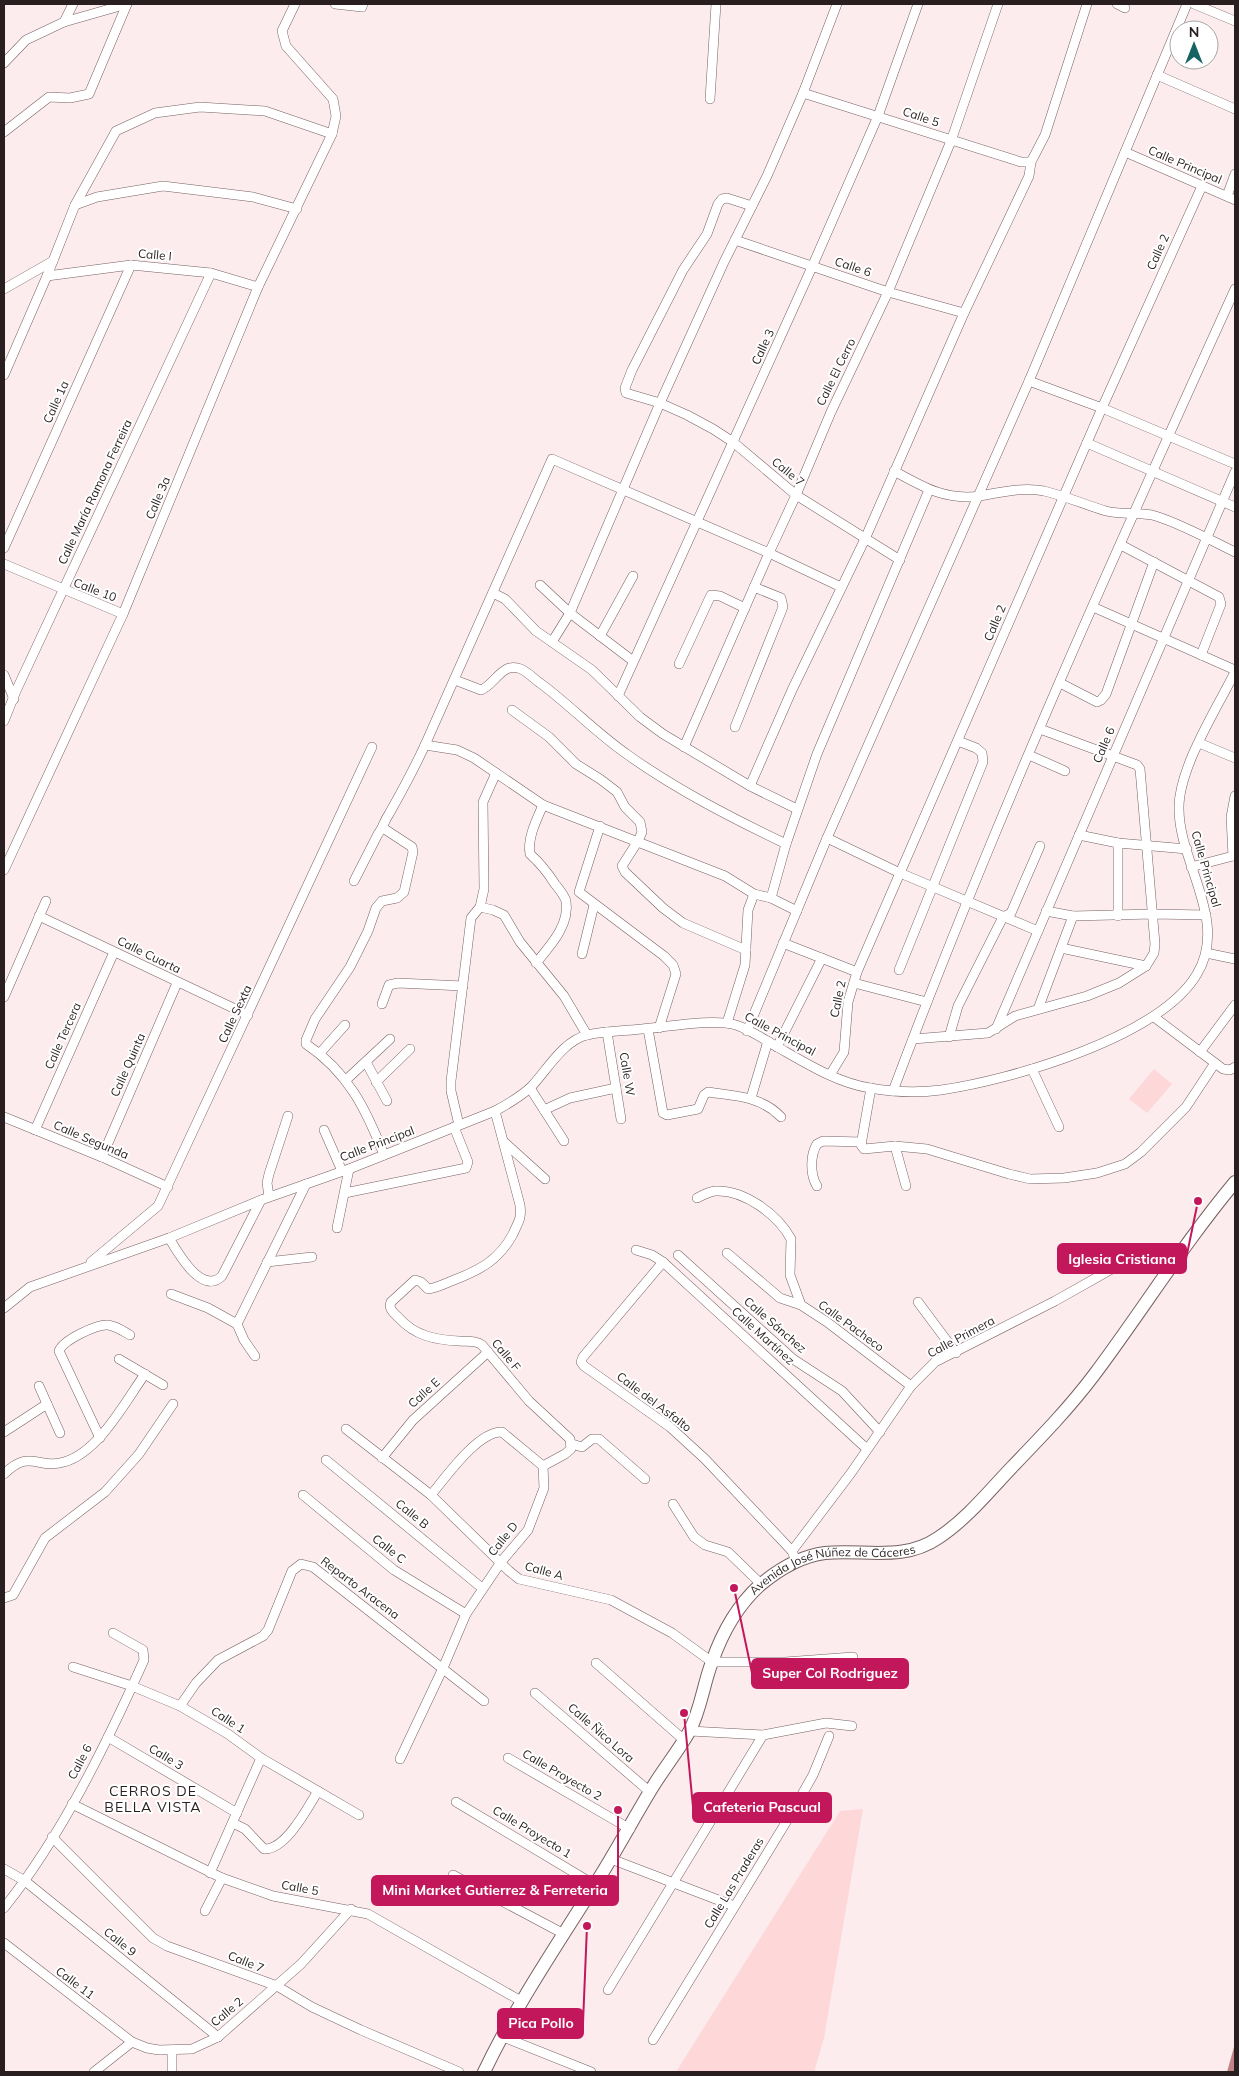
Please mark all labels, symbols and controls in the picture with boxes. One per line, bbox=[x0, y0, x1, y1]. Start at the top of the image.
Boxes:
north arrow bbox=[1169, 20, 1219, 70]
text: N bbox=[1189, 23, 1199, 41]
street label: Calle 5 bbox=[901, 103, 941, 130]
street label: Calle Principal bbox=[1146, 142, 1224, 187]
street label: Calle 2 bbox=[1143, 231, 1172, 272]
street label: Calle I bbox=[138, 246, 172, 263]
street label: Calle 6 bbox=[833, 253, 873, 280]
street label: Calle 3 bbox=[748, 326, 777, 367]
street label: Calle El Cerro bbox=[813, 335, 858, 408]
street label: Calle 1a bbox=[40, 378, 72, 425]
street label: Calle María Ramona Ferreira bbox=[54, 417, 135, 567]
street label: Calle 7 bbox=[769, 454, 808, 489]
street label: Calle 3a bbox=[142, 474, 173, 521]
street label: Calle 10 bbox=[71, 574, 119, 605]
street label: Calle 2 bbox=[980, 602, 1009, 643]
street label: Calle 6 bbox=[1089, 724, 1118, 765]
street label: Calle Principal bbox=[1188, 829, 1225, 909]
street label: Calle Cuarta bbox=[115, 933, 183, 976]
street label: Calle 2 bbox=[826, 979, 849, 1019]
street label: Calle Sexta bbox=[215, 982, 255, 1045]
street label: Calle Tercera bbox=[41, 1000, 84, 1072]
street label: Calle Principal bbox=[742, 1008, 818, 1059]
street label: Calle Quinta bbox=[107, 1031, 148, 1099]
street label: Calle W bbox=[617, 1051, 638, 1097]
street label: Calle Segunda bbox=[51, 1117, 131, 1162]
street label: Calle Principal bbox=[337, 1122, 416, 1165]
callout: Iglesia Cristiana bbox=[1058, 1244, 1186, 1273]
text: Iglesia Cristiana bbox=[1068, 1250, 1176, 1268]
street label: Calle Sánchez bbox=[741, 1293, 810, 1356]
street label: Calle Pacheco bbox=[816, 1297, 887, 1355]
street label: Calle Martínez bbox=[729, 1303, 798, 1368]
street label: Calle Primera bbox=[925, 1313, 997, 1361]
street label: Calle F bbox=[489, 1336, 524, 1374]
street label: Calle del Asfalto bbox=[614, 1369, 695, 1435]
street label: Calle E bbox=[405, 1374, 443, 1411]
street label: Calle B bbox=[393, 1496, 432, 1532]
street label: Calle D bbox=[484, 1519, 521, 1559]
street label: Calle C bbox=[369, 1531, 409, 1566]
street label: Avenida José Núñez de Cáceres bbox=[746, 1541, 917, 1598]
street label: Reparto Aracena bbox=[318, 1553, 403, 1622]
street label: Calle A bbox=[523, 1558, 565, 1583]
callout: Super Col Rodriguez bbox=[752, 1659, 908, 1688]
text: Super Col Rodriguez bbox=[762, 1664, 898, 1682]
street label: Calle Ñico Lora bbox=[565, 1700, 638, 1766]
street label: Calle 1 bbox=[208, 1703, 248, 1736]
street label: Calle 3 bbox=[146, 1740, 186, 1773]
street label: Calle 6 bbox=[64, 1742, 95, 1782]
street label: Calle Proyecto 2 bbox=[520, 1746, 605, 1803]
district label: CERROS DE BELLA VISTA bbox=[104, 1782, 202, 1816]
callout: Cafeteria Pascual bbox=[693, 1793, 831, 1822]
text: Cafeteria Pascual bbox=[703, 1798, 821, 1816]
street label: Calle Proyecto 1 bbox=[490, 1802, 574, 1861]
street label: Calle Las Praderas bbox=[700, 1834, 767, 1931]
callout: Mini Market Gutierrez & Ferreteria bbox=[372, 1876, 618, 1905]
street label: Calle 5 bbox=[280, 1877, 320, 1898]
text: Mini Market Gutierrez & Ferreteria bbox=[382, 1881, 608, 1899]
street label: Calle 9 bbox=[101, 1924, 140, 1959]
street label: Calle 7 bbox=[226, 1948, 267, 1976]
street label: Calle 11 bbox=[53, 1963, 98, 2002]
street label: Calle 2 bbox=[207, 1994, 246, 2030]
callout: Pica Pollo bbox=[498, 2009, 583, 2038]
text: Pica Pollo bbox=[508, 2014, 574, 2032]

